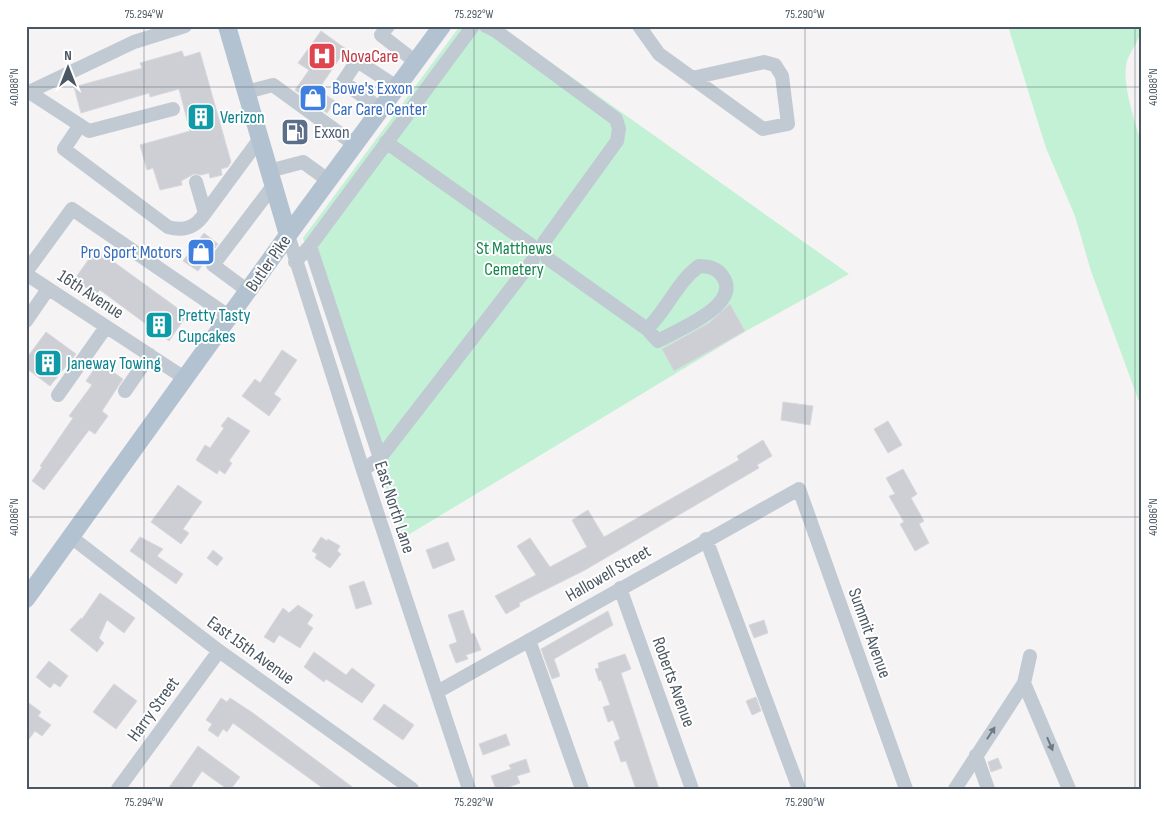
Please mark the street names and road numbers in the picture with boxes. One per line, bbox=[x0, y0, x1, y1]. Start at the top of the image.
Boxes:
street label: Butler Pike bbox=[241, 231, 295, 296]
street label: 16th Avenue bbox=[54, 265, 128, 323]
street label: East North Lane bbox=[370, 458, 419, 556]
street label: Hallowell Street bbox=[562, 540, 655, 606]
street label: Summit Avenue bbox=[844, 585, 895, 681]
street label: East 15th Avenue bbox=[203, 612, 298, 689]
street label: Roberts Avenue bbox=[648, 634, 700, 730]
street label: Harry Street bbox=[123, 673, 184, 746]

